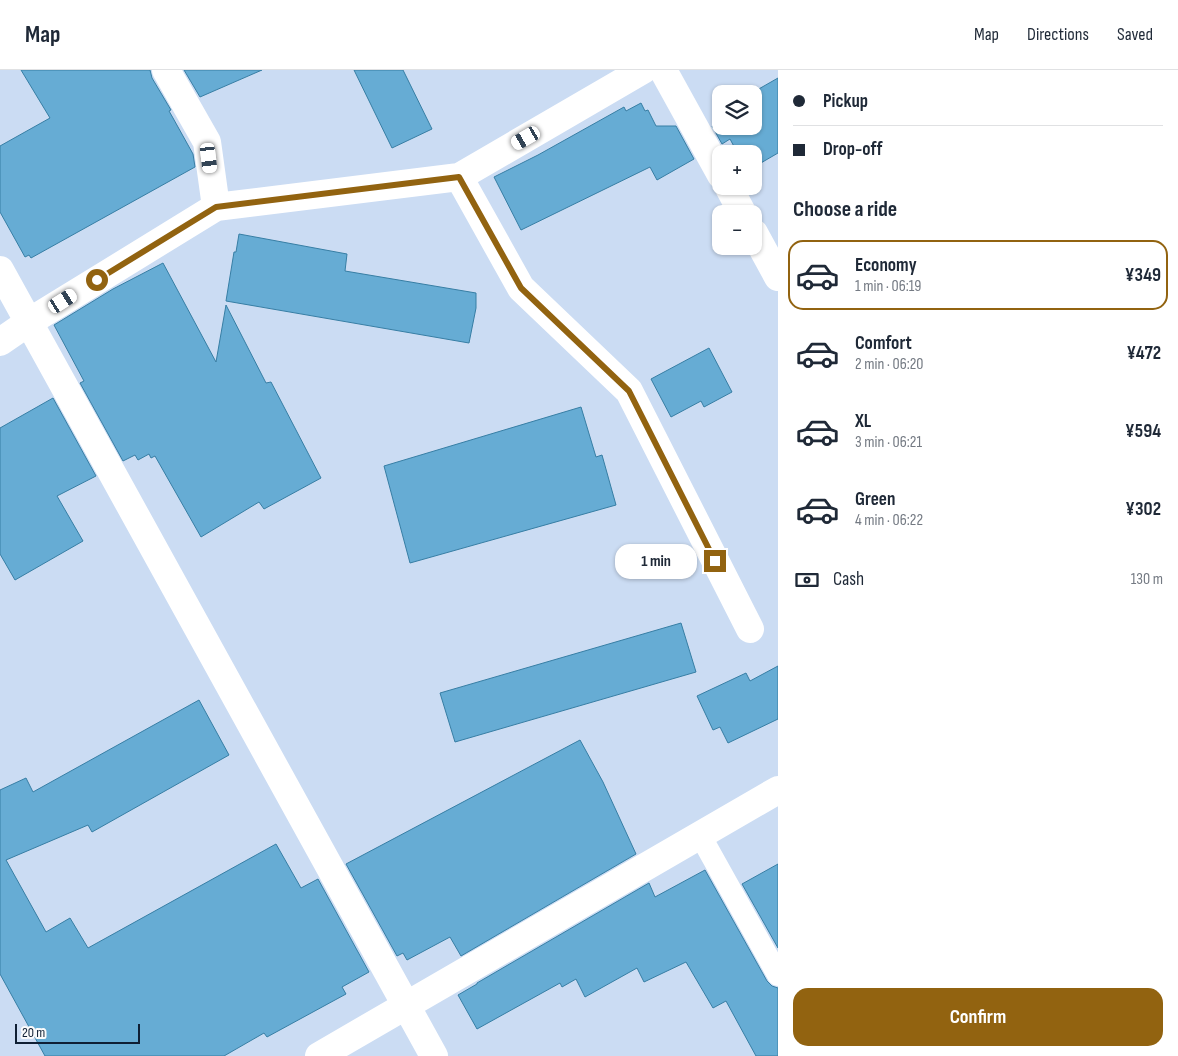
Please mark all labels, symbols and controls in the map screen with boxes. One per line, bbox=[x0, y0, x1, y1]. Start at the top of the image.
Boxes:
text: Map bbox=[25, 20, 60, 49]
text: Map bbox=[974, 24, 999, 45]
text: Directions bbox=[1027, 24, 1089, 45]
text: Saved bbox=[1117, 24, 1153, 45]
map controls bbox=[712, 85, 762, 255]
button: layers bbox=[712, 85, 762, 135]
text: Pickup bbox=[823, 90, 868, 113]
car bbox=[509, 124, 542, 152]
text: Drop-off bbox=[823, 138, 883, 161]
car bbox=[199, 142, 218, 174]
button: + bbox=[712, 145, 762, 195]
text: Choose a ride bbox=[793, 196, 897, 223]
button: − bbox=[712, 205, 762, 255]
icon: car bbox=[795, 253, 840, 298]
text: Economy bbox=[855, 254, 917, 277]
text: ¥349 bbox=[1125, 264, 1161, 287]
route start bbox=[86, 269, 108, 291]
text: 1 min · 06:19 bbox=[855, 277, 921, 296]
car bbox=[46, 287, 79, 315]
icon: car bbox=[795, 331, 840, 376]
text: Comfort bbox=[855, 332, 912, 355]
text: ¥472 bbox=[1126, 342, 1161, 365]
text: 2 min · 06:20 bbox=[855, 355, 923, 374]
icon: car bbox=[795, 409, 840, 454]
text: XL bbox=[855, 410, 871, 433]
text: ¥594 bbox=[1125, 420, 1161, 443]
text: 3 min · 06:21 bbox=[855, 433, 922, 452]
icon: car bbox=[795, 487, 840, 532]
text: Green bbox=[855, 488, 895, 511]
text: ¥302 bbox=[1125, 498, 1161, 521]
text: 4 min · 06:22 bbox=[855, 511, 923, 530]
callout: 1 min bbox=[615, 544, 698, 578]
route end bbox=[704, 550, 726, 572]
text: 1 min bbox=[641, 552, 671, 571]
icon: cash bbox=[793, 566, 821, 594]
text: Cash bbox=[833, 568, 864, 591]
text: 130 m bbox=[1131, 570, 1163, 589]
button: Confirm bbox=[793, 988, 1163, 1046]
scale bar bbox=[15, 1021, 140, 1044]
text: 20 m bbox=[22, 1024, 45, 1041]

